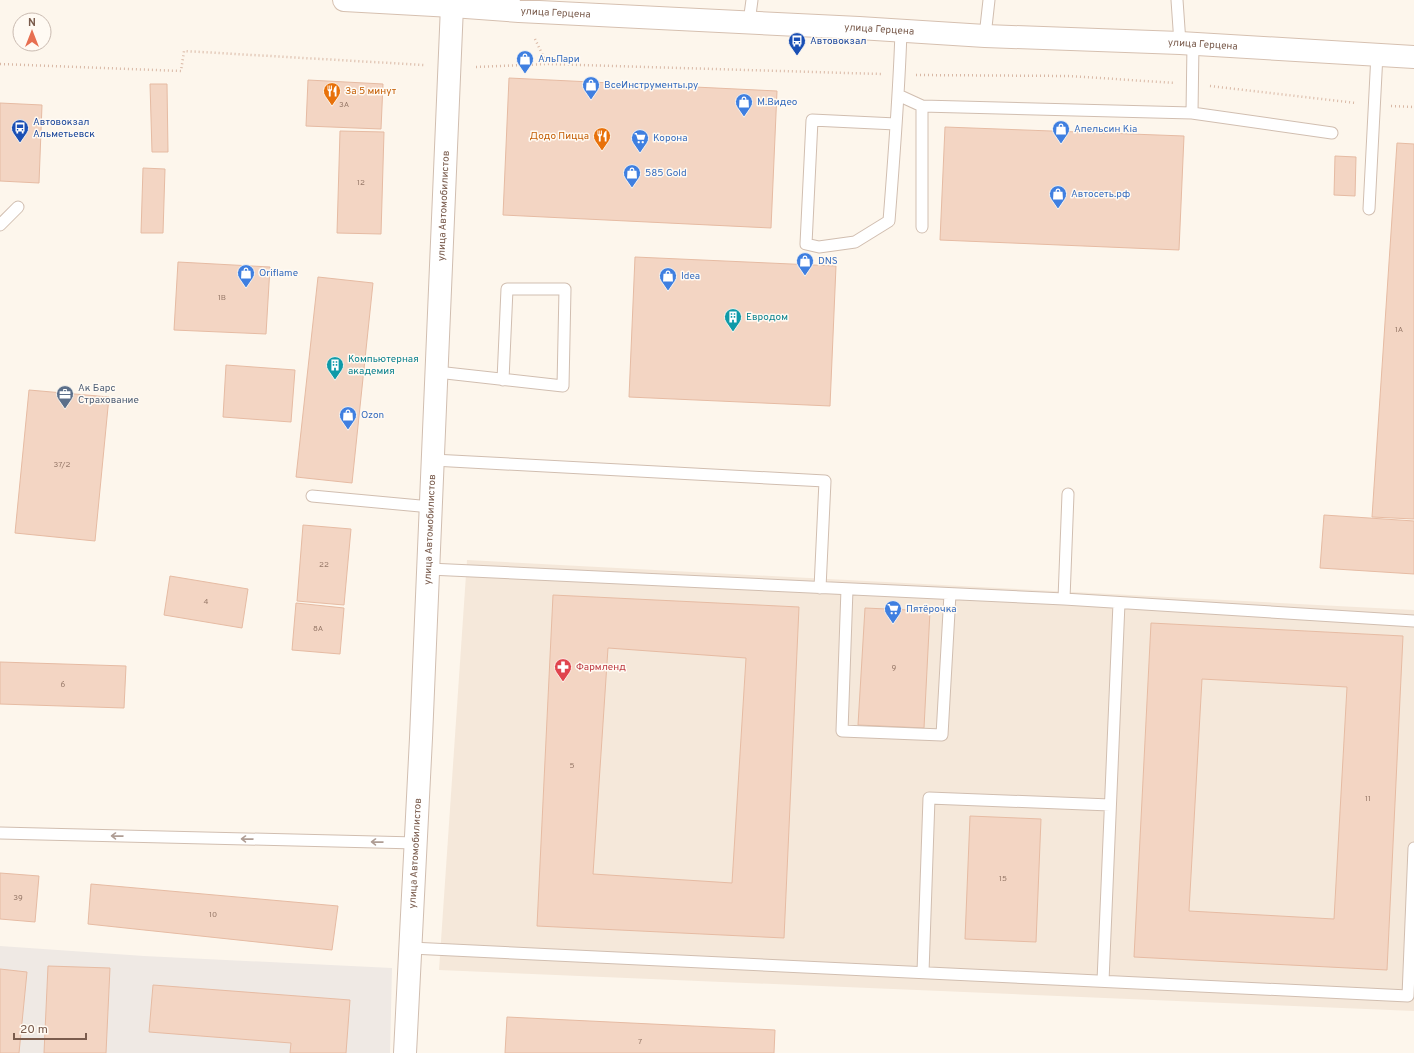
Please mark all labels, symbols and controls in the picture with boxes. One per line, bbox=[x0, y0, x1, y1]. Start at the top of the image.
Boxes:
street label: улица Герцена bbox=[520, 5, 591, 21]
north arrow bbox=[12, 12, 52, 52]
text: N bbox=[28, 16, 36, 30]
street label: улица Герцена bbox=[844, 21, 915, 38]
bus stop icon: Автовокзал bbox=[787, 31, 807, 56]
place label: Автовокзал bbox=[810, 35, 866, 48]
street label: улица Герцена bbox=[1168, 36, 1238, 53]
shop icon: АльПари bbox=[515, 49, 535, 74]
place label: АльПари bbox=[538, 53, 580, 66]
shop icon: ВсеИнструменты.ру bbox=[581, 75, 601, 100]
place label: ВсеИнструменты.ру bbox=[604, 79, 698, 92]
restaurant icon: За 5 минут bbox=[322, 81, 342, 106]
place label: За 5 минут bbox=[345, 85, 397, 98]
shop icon: М.Видео bbox=[734, 92, 754, 117]
place label: М.Видео bbox=[757, 96, 798, 109]
house number: 3А bbox=[339, 100, 350, 110]
place label: Автовокзал Альметьевск bbox=[33, 116, 95, 141]
bus stop icon: Автовокзал Альметьевск bbox=[10, 118, 30, 143]
shop icon: Апельсин Kia bbox=[1051, 119, 1071, 144]
place label: Апельсин Kia bbox=[1074, 123, 1137, 136]
restaurant icon: Додо Пицца bbox=[592, 126, 612, 151]
supermarket icon: Корона bbox=[630, 128, 650, 153]
place label: Додо Пицца bbox=[530, 130, 589, 143]
place label: Корона bbox=[653, 132, 688, 145]
street label: улица Автомобилистов bbox=[435, 150, 452, 261]
shop icon: 585 Gold bbox=[622, 163, 642, 188]
place label: 585 Gold bbox=[645, 167, 687, 180]
house number: 12 bbox=[357, 178, 365, 188]
shop icon: Автосеть.рф bbox=[1048, 184, 1068, 209]
place label: Автосеть.рф bbox=[1071, 188, 1130, 201]
shop icon: DNS bbox=[795, 251, 815, 276]
place label: DNS bbox=[818, 255, 838, 268]
shop icon: Oriflame bbox=[236, 263, 256, 288]
shop icon: Idea bbox=[658, 266, 678, 291]
place label: Oriflame bbox=[259, 267, 298, 280]
place label: Idea bbox=[681, 270, 700, 283]
house number: 1В bbox=[218, 293, 226, 303]
building icon: Евродом bbox=[723, 307, 743, 332]
place label: Евродом bbox=[746, 311, 788, 324]
house number: 1А bbox=[1395, 325, 1404, 335]
place label: Компьютерная академия bbox=[348, 353, 419, 378]
building icon: Компьютерная академия bbox=[325, 355, 345, 380]
place label: Ак Барс Страхование bbox=[78, 382, 139, 407]
office icon: Ак Барс Страхование bbox=[55, 384, 75, 409]
shop icon: Ozon bbox=[338, 405, 358, 430]
place label: Ozon bbox=[361, 409, 384, 422]
house number: 37/2 bbox=[54, 460, 71, 470]
street label: улица Автомобилистов bbox=[421, 474, 439, 585]
house number: 22 bbox=[319, 560, 329, 570]
house number: 4 bbox=[204, 597, 209, 607]
supermarket icon: Пятёрочка bbox=[883, 599, 903, 624]
place label: Пятёрочка bbox=[906, 603, 957, 616]
house number: 8А bbox=[313, 624, 324, 634]
pharmacy icon: Фармленд bbox=[553, 657, 573, 682]
place label: Фармленд bbox=[576, 661, 626, 674]
house number: 9 bbox=[892, 663, 897, 673]
house number: 6 bbox=[61, 680, 66, 690]
house number: 5 bbox=[570, 761, 575, 771]
house number: 11 bbox=[1365, 794, 1371, 804]
street label: улица Автомобилистов bbox=[406, 798, 424, 909]
one-way arrow bbox=[111, 832, 124, 840]
one-way arrow bbox=[241, 835, 254, 843]
one-way arrow bbox=[371, 839, 384, 846]
house number: 15 bbox=[999, 874, 1007, 884]
house number: 39 bbox=[13, 893, 23, 903]
house number: 10 bbox=[209, 910, 217, 920]
scale bar bbox=[14, 1015, 86, 1041]
text: 20 m bbox=[20, 1022, 48, 1038]
house number: 7 bbox=[638, 1037, 642, 1047]

